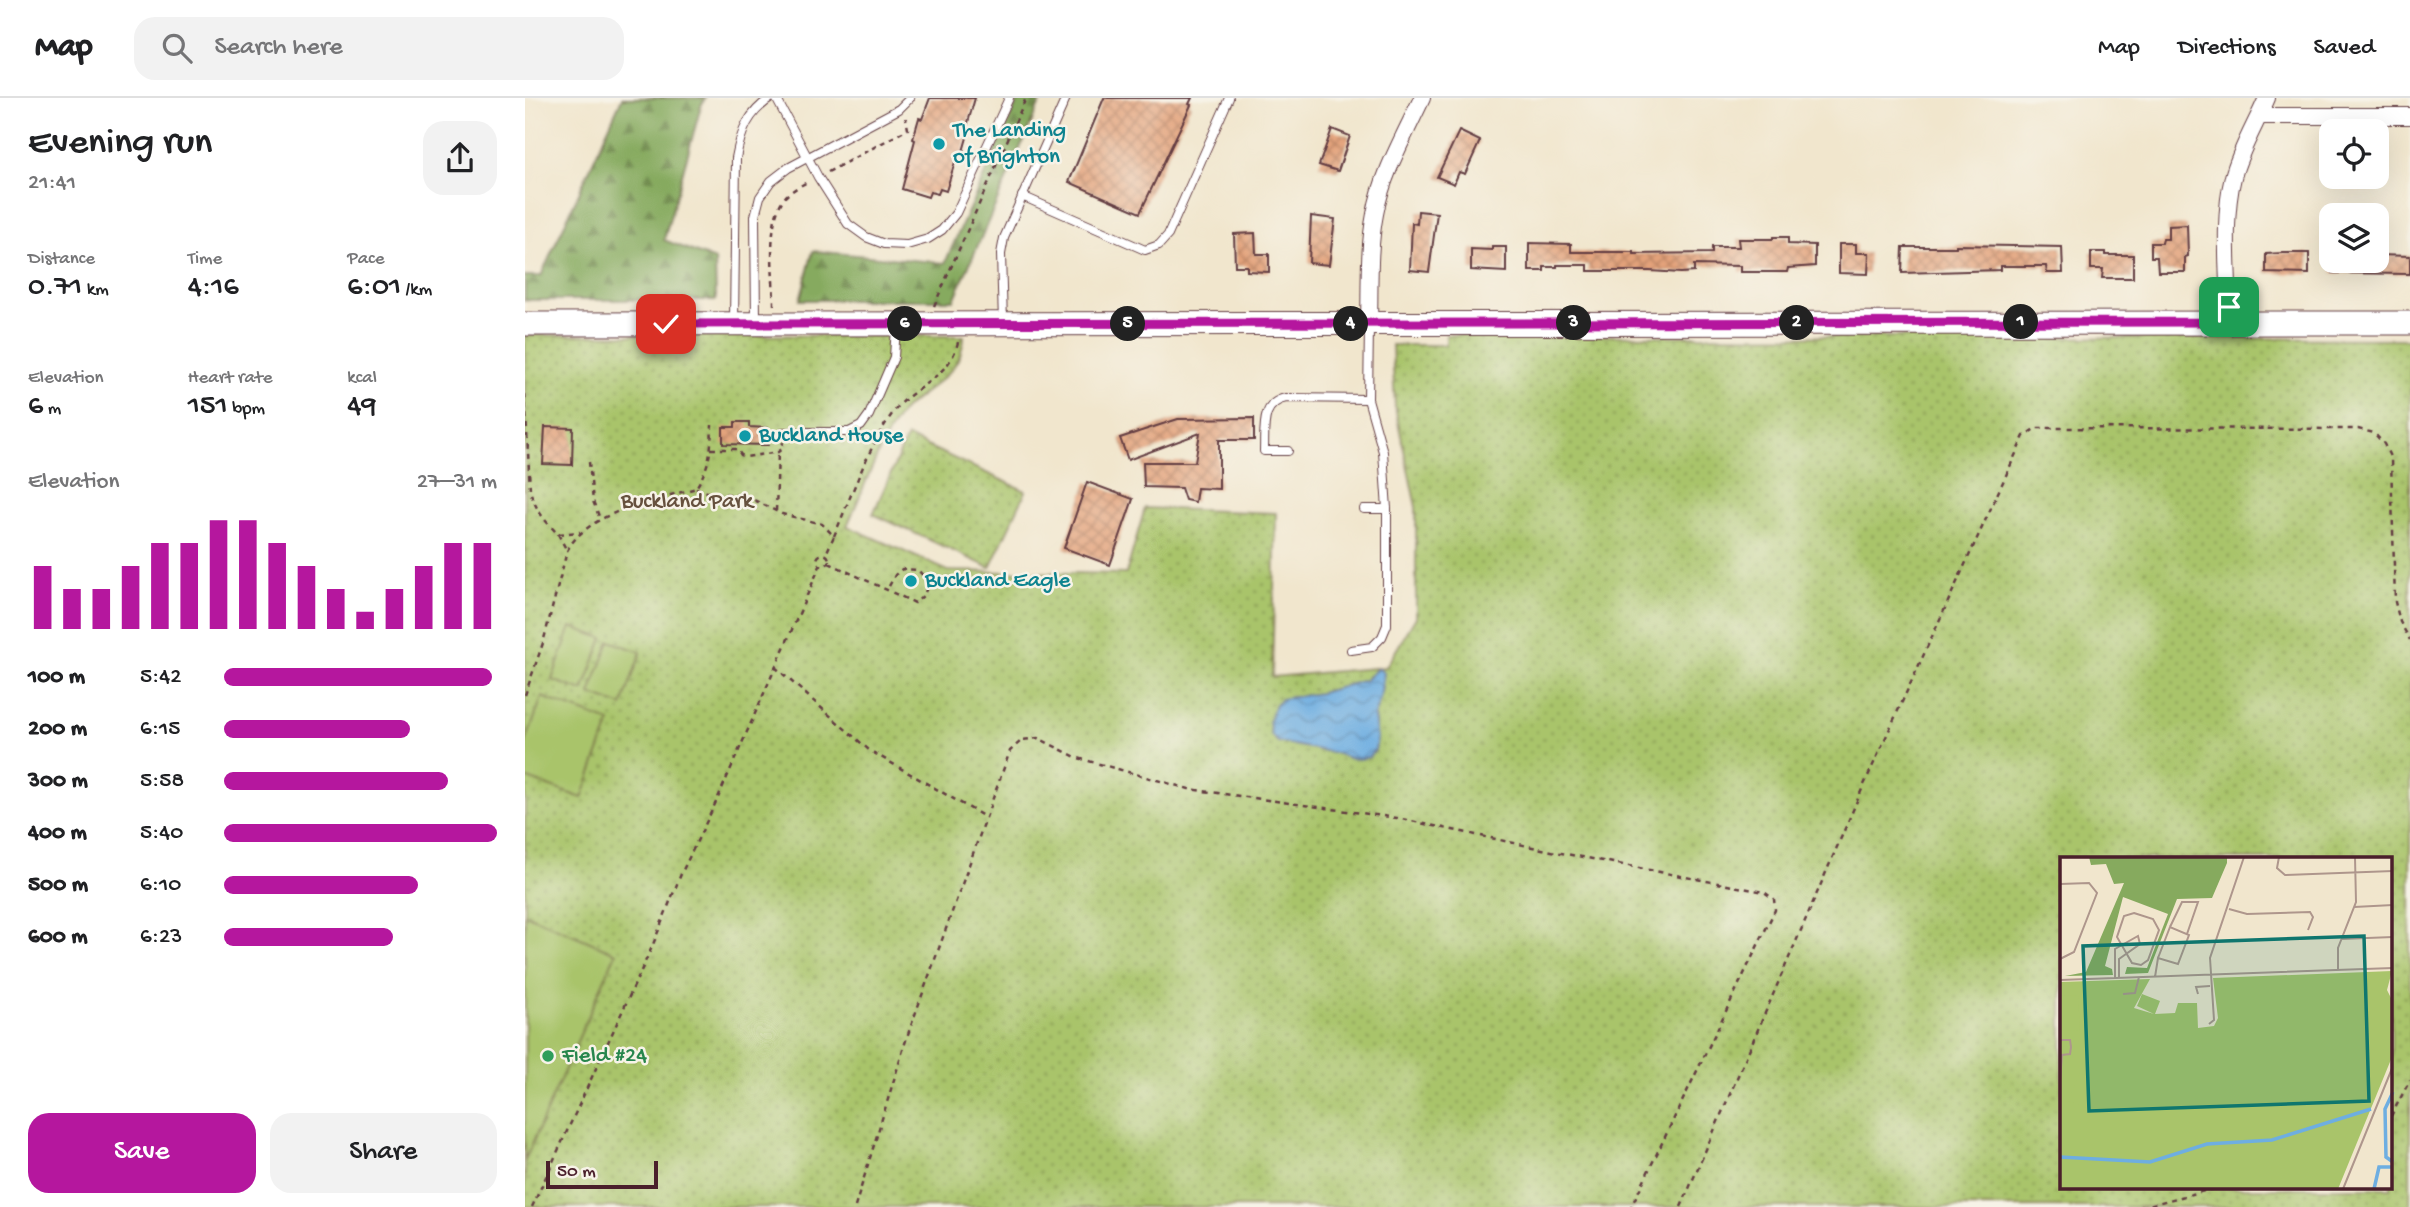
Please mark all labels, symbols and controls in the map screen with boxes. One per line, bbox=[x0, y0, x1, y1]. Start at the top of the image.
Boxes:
search box bbox=[134, 17, 624, 80]
text: Map bbox=[35, 29, 92, 67]
icon: search bbox=[158, 29, 196, 67]
text: Search here bbox=[214, 33, 343, 64]
text: Map bbox=[2098, 34, 2140, 63]
text: Directions bbox=[2178, 34, 2276, 63]
text: Saved bbox=[2314, 34, 2375, 63]
place label: The Landing of Brighton bbox=[951, 118, 1066, 171]
map controls bbox=[2319, 119, 2389, 273]
button: locate bbox=[2319, 119, 2389, 189]
button: share bbox=[423, 121, 497, 195]
text: Evening run bbox=[28, 122, 212, 166]
marker: The Landing of Brighton bbox=[931, 136, 947, 152]
text: 21:41 bbox=[28, 170, 76, 197]
button: layers bbox=[2319, 203, 2389, 273]
text: Distance bbox=[28, 248, 95, 271]
text: Time bbox=[188, 248, 222, 271]
text: Pace bbox=[347, 248, 385, 271]
text: 0.71 bbox=[28, 271, 82, 306]
text: 4:16 bbox=[188, 271, 239, 306]
text: 6:01 bbox=[347, 271, 401, 306]
pin bbox=[2199, 277, 2259, 337]
text: km bbox=[82, 279, 109, 302]
text: /km bbox=[401, 279, 432, 302]
icon: arrive bbox=[2210, 288, 2248, 326]
pin bbox=[636, 294, 696, 354]
pin: 1 bbox=[2003, 304, 2039, 340]
icon: check bbox=[647, 305, 685, 343]
pin: 6 bbox=[887, 306, 923, 342]
pin: 5 bbox=[1111, 306, 1145, 342]
pin: 4 bbox=[1333, 306, 1369, 342]
pin: 3 bbox=[1557, 306, 1591, 341]
pin: 2 bbox=[1779, 306, 1815, 341]
text: 1 bbox=[2017, 310, 2024, 333]
text: 3 bbox=[1569, 311, 1578, 334]
text: 2 bbox=[1792, 311, 1801, 334]
text: 6 bbox=[900, 312, 909, 335]
text: 5 bbox=[1123, 312, 1133, 335]
text: 4 bbox=[1346, 312, 1355, 335]
text: Elevation bbox=[28, 367, 104, 390]
text: Heart rate bbox=[188, 367, 273, 390]
text: kcal bbox=[347, 367, 377, 390]
text: 6 bbox=[28, 390, 43, 425]
text: 151 bbox=[188, 390, 228, 425]
text: 49 bbox=[347, 390, 377, 425]
text: m bbox=[43, 398, 61, 421]
text: bpm bbox=[228, 398, 265, 421]
place label: Buckland House bbox=[758, 423, 905, 450]
marker: Buckland House bbox=[737, 428, 753, 444]
text: Elevation bbox=[28, 469, 119, 496]
text: 27–31 m bbox=[417, 469, 497, 496]
park label: Buckland Park bbox=[620, 489, 756, 516]
place label: Buckland Eagle bbox=[924, 568, 1072, 595]
marker: Buckland Eagle bbox=[903, 573, 919, 589]
text: 100 m bbox=[28, 664, 85, 691]
text: 5:42 bbox=[140, 664, 181, 691]
text: 200 m bbox=[28, 716, 87, 743]
text: 6:15 bbox=[140, 716, 180, 743]
text: 300 m bbox=[28, 768, 88, 795]
text: 5:58 bbox=[140, 768, 184, 795]
text: 400 m bbox=[28, 820, 87, 847]
text: 5:40 bbox=[140, 820, 183, 847]
inset map bbox=[2060, 857, 2393, 1190]
text: 500 m bbox=[28, 872, 88, 899]
text: 6:10 bbox=[140, 872, 181, 899]
text: 600 m bbox=[28, 924, 88, 951]
text: 6:23 bbox=[140, 924, 182, 951]
place label: Field #24 bbox=[561, 1043, 647, 1070]
marker: Field #24 bbox=[540, 1048, 556, 1064]
button: Save bbox=[28, 1113, 256, 1193]
button: Share bbox=[270, 1113, 497, 1193]
scale bar bbox=[546, 1158, 658, 1190]
text: 50 m bbox=[557, 1161, 596, 1184]

